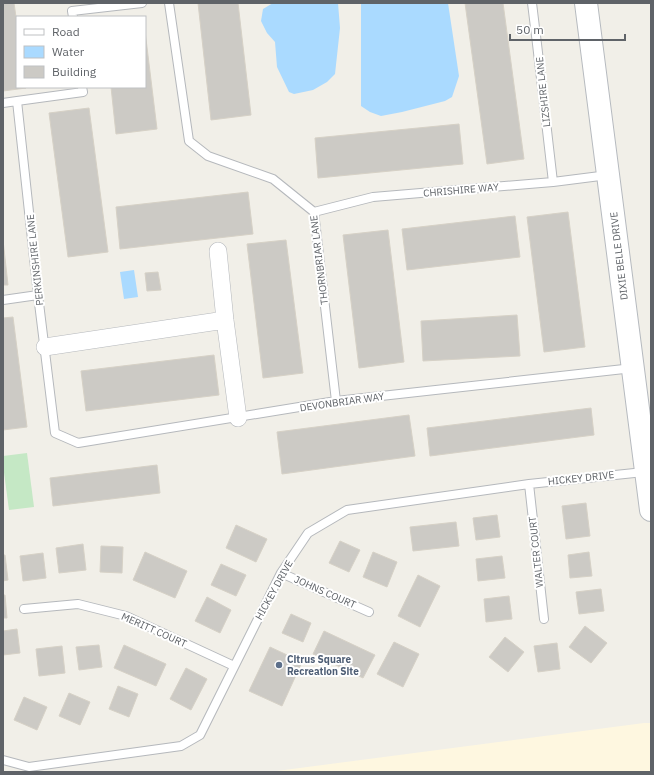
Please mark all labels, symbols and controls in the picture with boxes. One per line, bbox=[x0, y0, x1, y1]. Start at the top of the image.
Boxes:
legend bbox=[16, 16, 146, 88]
scale bar bbox=[510, 16, 625, 42]
text: 50 m bbox=[516, 22, 544, 37]
text: Road bbox=[52, 24, 80, 39]
text: Water bbox=[52, 44, 85, 59]
street label: LIZSHIRE LANE bbox=[533, 56, 553, 128]
text: Building bbox=[52, 64, 97, 79]
street label: CHRISHIRE WAY bbox=[423, 180, 499, 200]
street label: DIXIE BELLE DRIVE bbox=[607, 211, 631, 301]
street label: PERKINSHIRE LANE bbox=[24, 214, 46, 306]
street label: THORNBRIAR LANE bbox=[307, 214, 331, 305]
street label: DEVONBRIAR WAY bbox=[299, 390, 385, 414]
street label: HICKEY DRIVE bbox=[547, 468, 615, 488]
street label: WALTER COURT bbox=[526, 515, 546, 588]
street label: HICKEY DRIVE bbox=[252, 558, 296, 622]
street label: JOHNS COURT bbox=[292, 573, 358, 612]
street label: MERITT COURT bbox=[119, 610, 189, 650]
place label: Citrus Square Recreation Site bbox=[287, 653, 359, 678]
marker: Citrus Square Recreation Site bbox=[274, 660, 284, 670]

